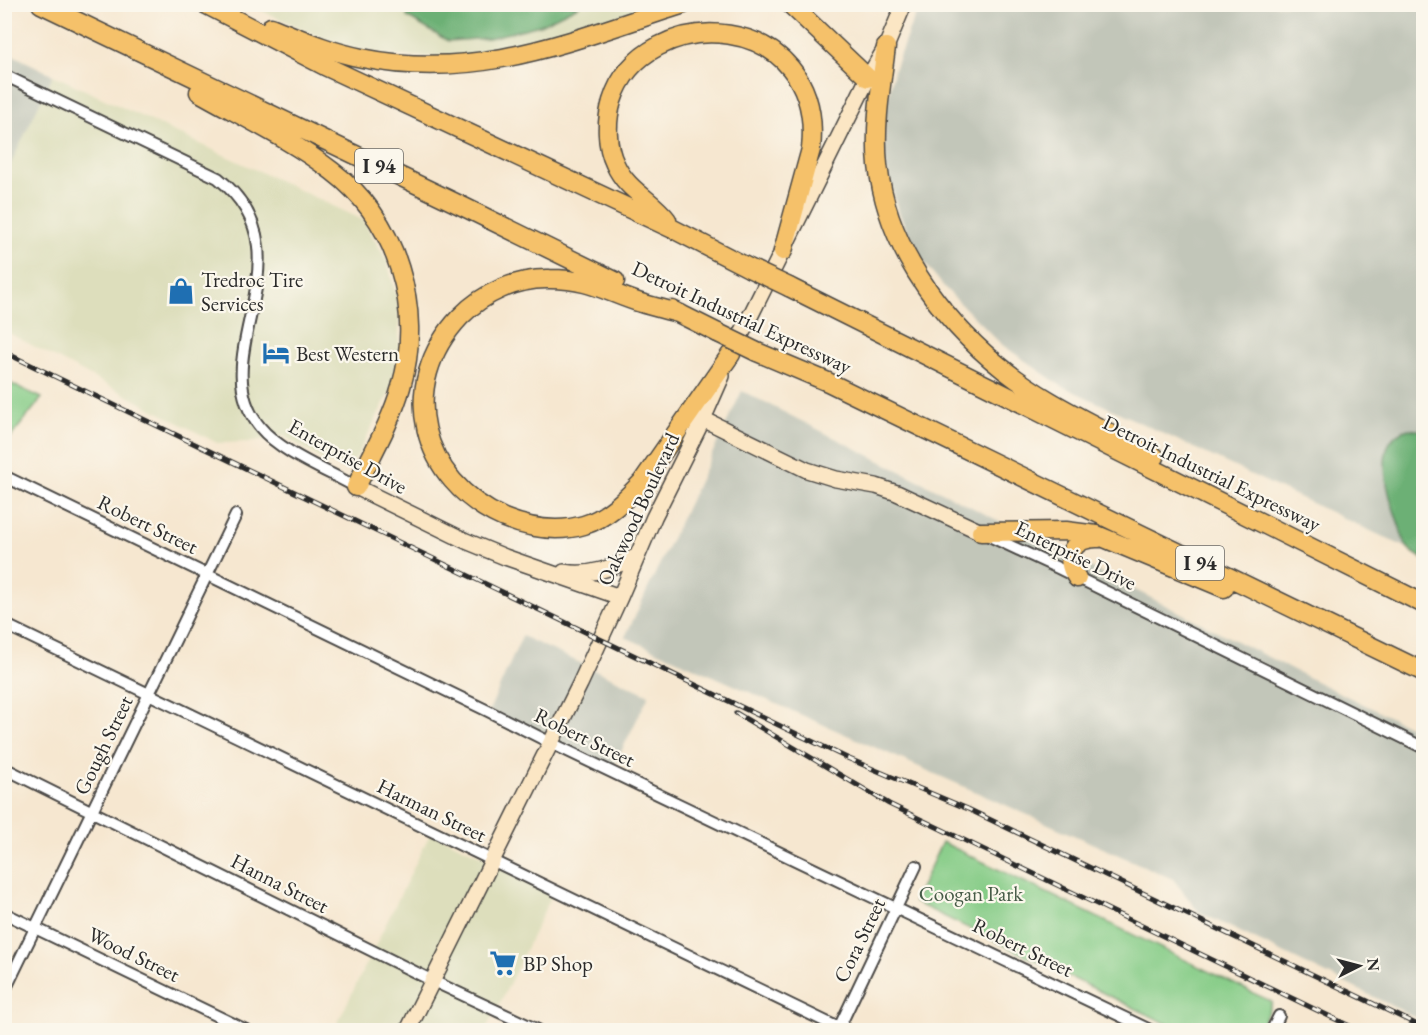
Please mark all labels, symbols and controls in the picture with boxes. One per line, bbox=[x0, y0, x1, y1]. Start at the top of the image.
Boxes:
road number: I 94 bbox=[355, 149, 403, 183]
street label: Detroit Industrial Expressway bbox=[628, 254, 857, 380]
place label: Tredroc Tire Services bbox=[201, 266, 303, 317]
shop icon: Tredroc Tire Services bbox=[166, 276, 196, 306]
hotel icon: Best Western bbox=[261, 338, 291, 368]
place label: Best Western bbox=[296, 340, 399, 367]
street label: Detroit Industrial Expressway bbox=[1099, 408, 1326, 538]
street label: Enterprise Drive bbox=[284, 412, 412, 500]
street label: Oakwood Boulevard bbox=[591, 428, 685, 590]
street label: Robert Street bbox=[93, 488, 203, 560]
street label: Enterprise Drive bbox=[1011, 514, 1141, 596]
road number: I 94 bbox=[1176, 546, 1224, 580]
street label: Gough Street bbox=[67, 691, 139, 799]
street label: Robert Street bbox=[530, 701, 640, 773]
street label: Harman Street bbox=[373, 772, 492, 848]
street label: Hanna Street bbox=[227, 847, 334, 919]
park label: Coogan Park bbox=[919, 880, 1024, 907]
street label: Cora Street bbox=[827, 893, 891, 987]
street label: Robert Street bbox=[968, 911, 1078, 983]
street label: Wood Street bbox=[84, 920, 185, 988]
north arrow bbox=[1329, 936, 1389, 996]
supermarket icon: BP Shop bbox=[488, 948, 518, 978]
place label: BP Shop bbox=[523, 950, 593, 977]
text: N bbox=[1362, 957, 1385, 972]

